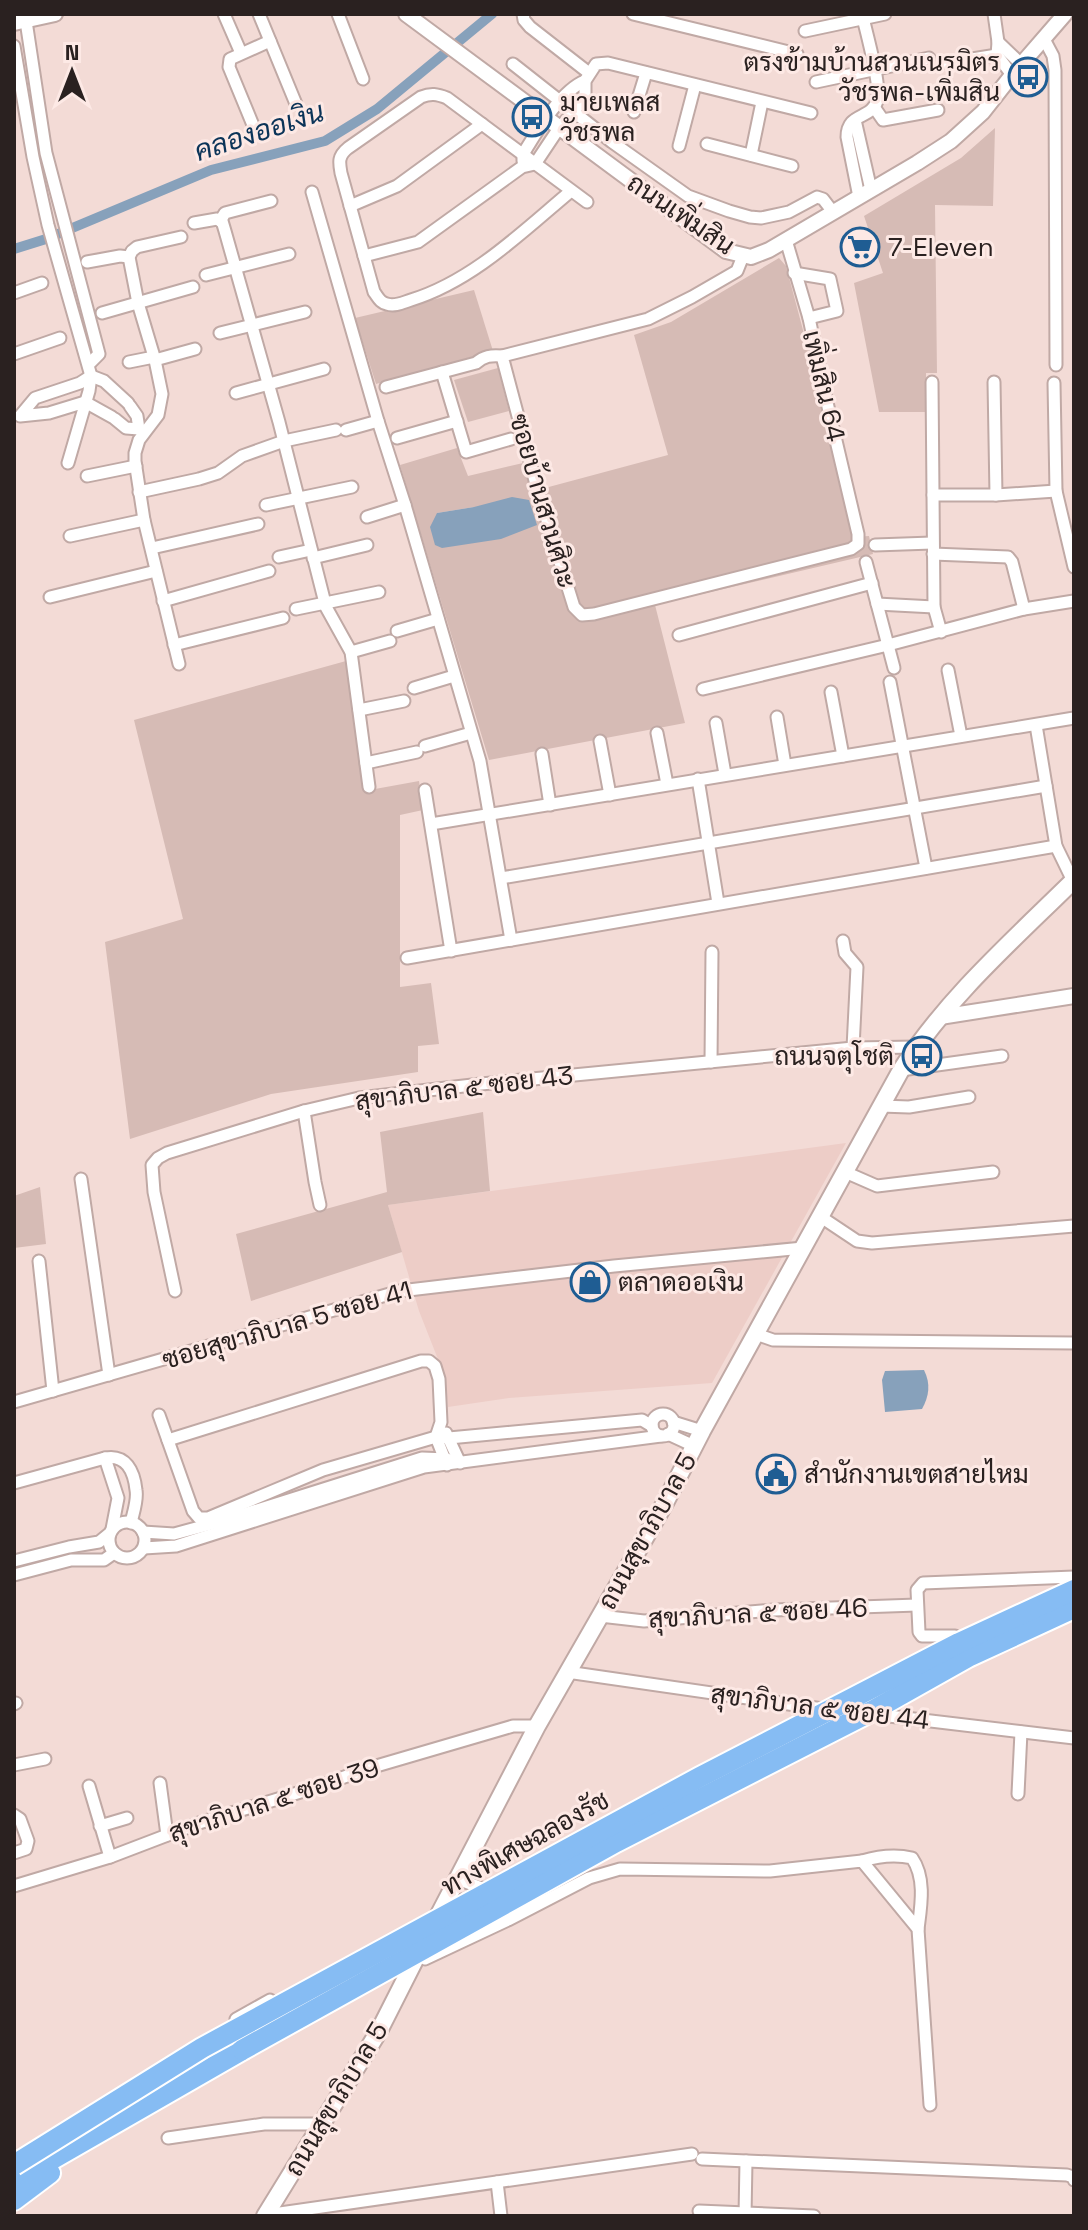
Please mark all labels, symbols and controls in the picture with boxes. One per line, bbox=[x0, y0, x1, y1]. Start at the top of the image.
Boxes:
north arrow bbox=[32, 32, 112, 112]
text: N bbox=[65, 38, 79, 66]
place label: ตรงข้ามบ้านสวนเนรมิตร วัชรพล-เพิ่มสิน bbox=[743, 45, 1000, 109]
bus stop icon: ตรงข้ามบ้านสวนเนรมิตร วัชรพล-เพิ่มสิน bbox=[1007, 56, 1049, 98]
place label: มายเพลส วัชรพล bbox=[560, 85, 660, 149]
water label: คลองออเงิน bbox=[190, 93, 329, 169]
bus stop icon: มายเพลส วัชรพล bbox=[511, 96, 553, 138]
street label: ถนนเพิ่มสิน bbox=[621, 162, 743, 262]
supermarket icon: 7-Eleven bbox=[839, 226, 881, 268]
place label: 7-Eleven bbox=[888, 230, 994, 264]
street label: เพิ่มสิน 64 bbox=[795, 326, 857, 445]
street label: ซอยบ้านสวนศิวะ bbox=[502, 410, 584, 592]
bus stop icon: ถนนจตุโชติ bbox=[901, 1035, 943, 1077]
place label: ถนนจตุโชติ bbox=[774, 1039, 894, 1074]
street label: สุขาภิบาล ๕ ซอย 43 bbox=[353, 1058, 575, 1119]
shop icon: ตลาดออเงิน bbox=[569, 1261, 611, 1303]
place label: ตลาดออเงิน bbox=[618, 1265, 744, 1299]
street label: ซอยสุขาภิบาล 5 ซอย 41 bbox=[158, 1273, 416, 1378]
street label: ถนนสุขาภิบาล 5 bbox=[590, 1447, 705, 1616]
public building icon: สำนักงานเขตสายไหม bbox=[755, 1453, 797, 1495]
place label: สำนักงานเขตสายไหม bbox=[804, 1457, 1029, 1491]
street label: สุขาภิบาล ๕ ซอย 46 bbox=[647, 1590, 869, 1637]
street label: สุขาภิบาล ๕ ซอย 44 bbox=[709, 1677, 931, 1738]
street label: สุขาภิบาล ๕ ซอย 39 bbox=[165, 1750, 384, 1851]
street label: ทางพิเศษฉลองรัช bbox=[435, 1783, 615, 1903]
street label: ถนนสุขาภิบาล 5 bbox=[277, 2016, 396, 2183]

